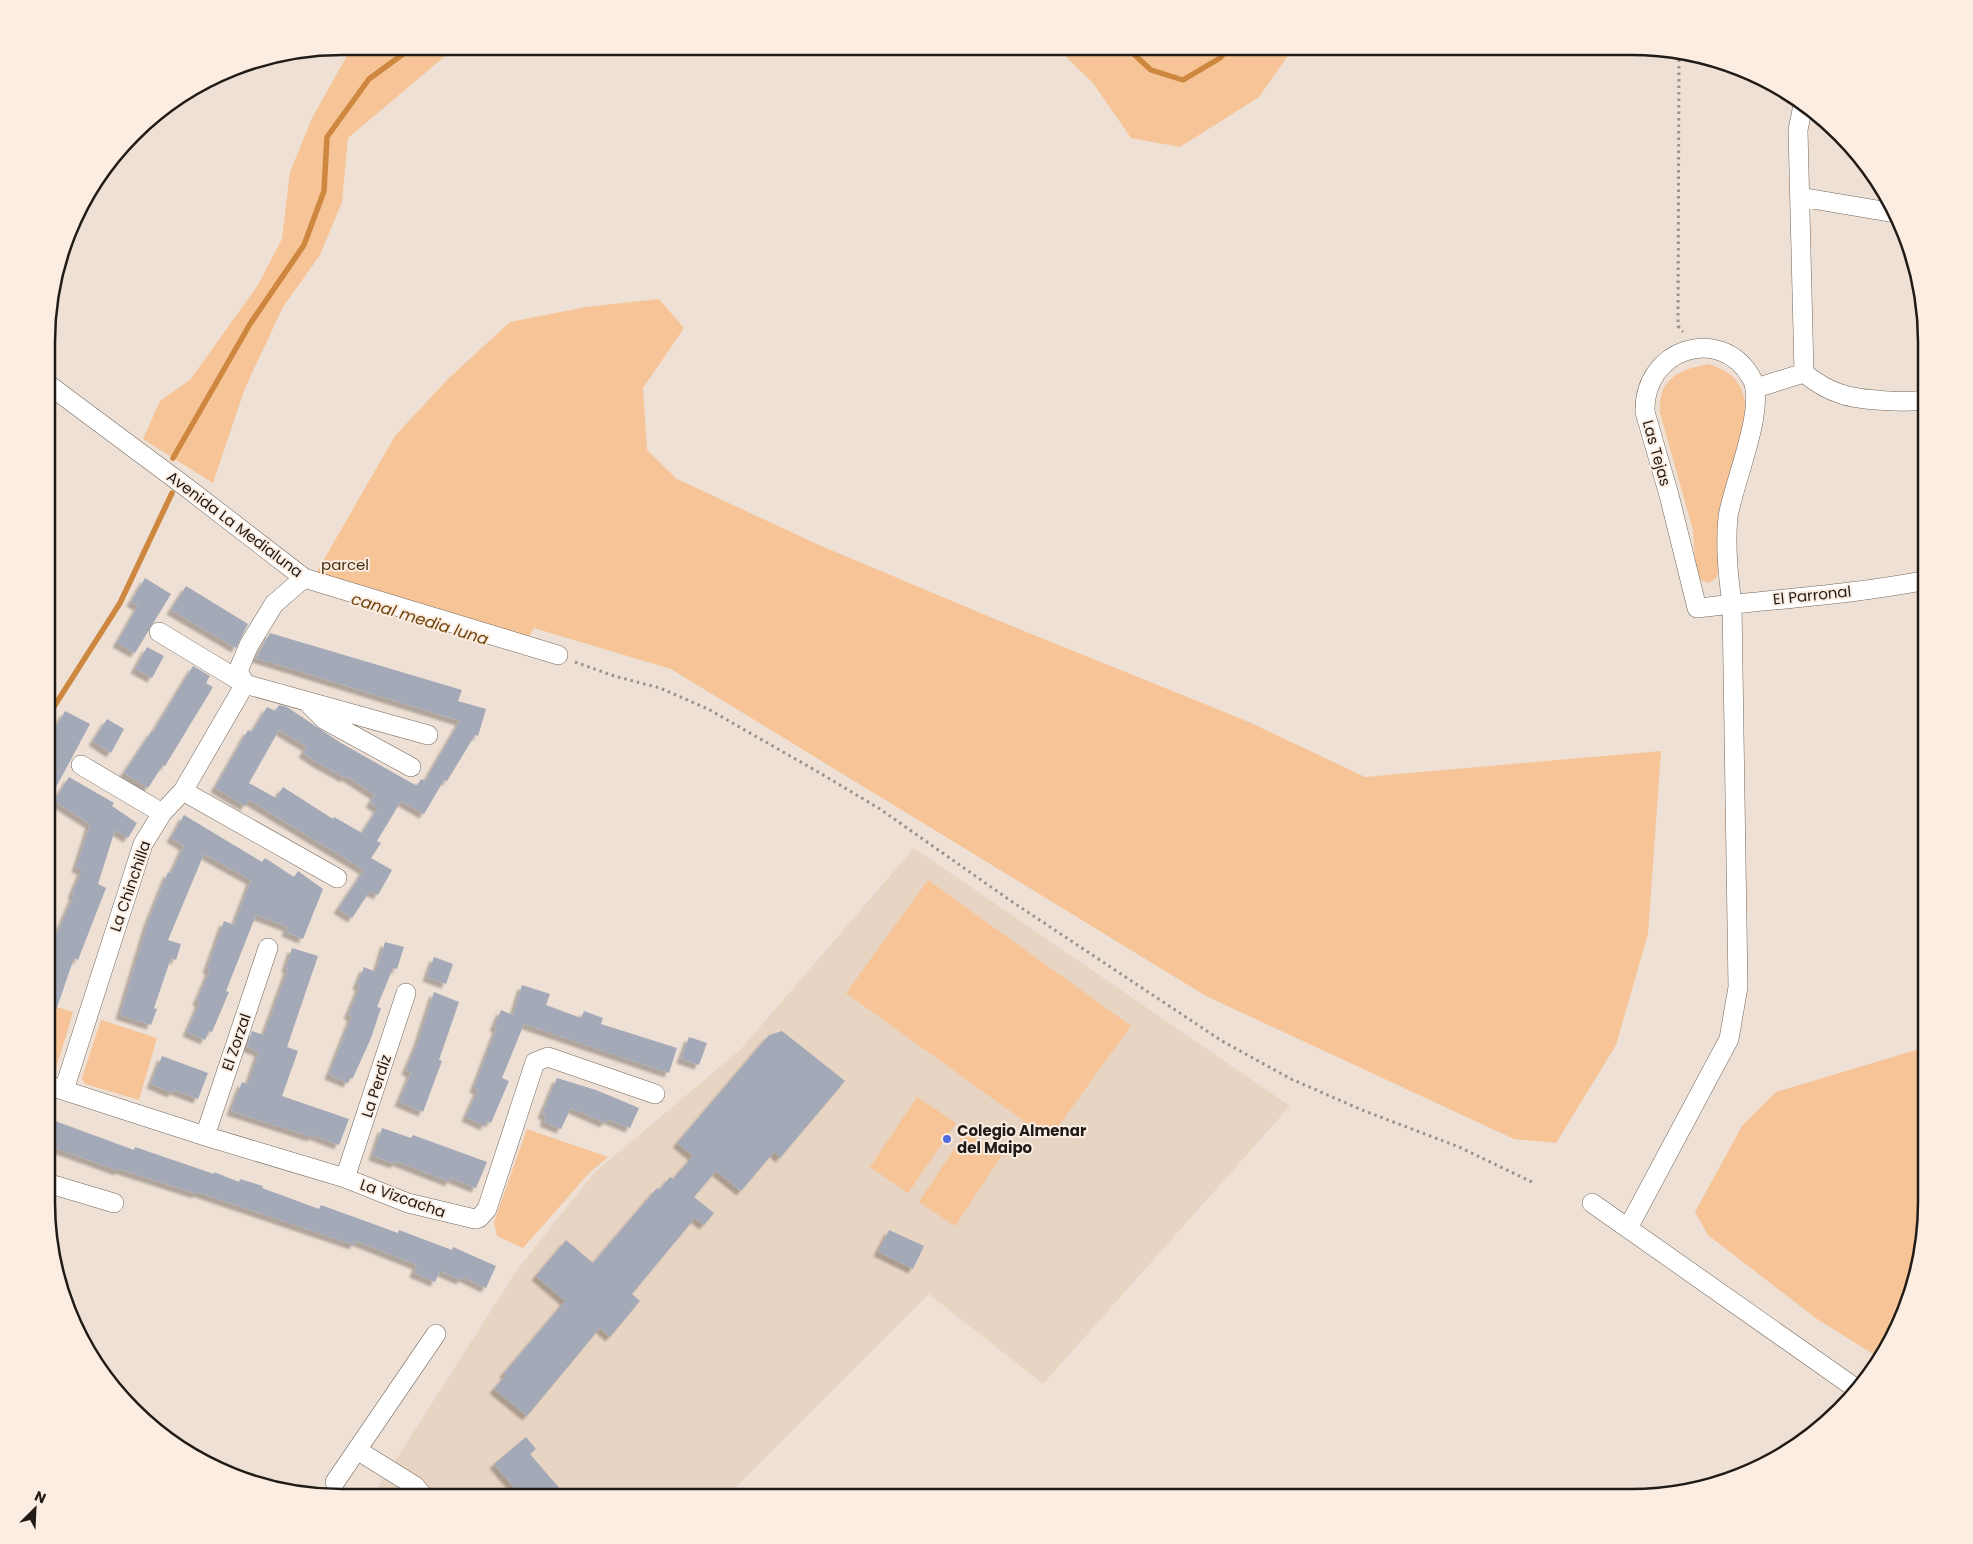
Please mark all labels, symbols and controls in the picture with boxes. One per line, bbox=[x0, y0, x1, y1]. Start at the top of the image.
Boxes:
street label: Las Tejas bbox=[1638, 418, 1676, 489]
street label: Avenida La Medialuna bbox=[163, 466, 307, 582]
park label: parcel bbox=[321, 554, 369, 575]
street label: El Parronal bbox=[1772, 580, 1852, 610]
water label: canal media luna bbox=[349, 587, 492, 651]
street label: La Chinchilla bbox=[105, 838, 155, 934]
street label: El Zorzal bbox=[216, 1011, 256, 1073]
street label: La Perdiz bbox=[356, 1052, 396, 1120]
place label: Colegio Almenar del Maipo bbox=[957, 1120, 1087, 1158]
marker: Colegio Almenar del Maipo bbox=[941, 1133, 953, 1145]
street label: La Vizcacha bbox=[357, 1174, 449, 1222]
north arrow bbox=[10, 1484, 60, 1534]
text: N bbox=[31, 1486, 49, 1508]

